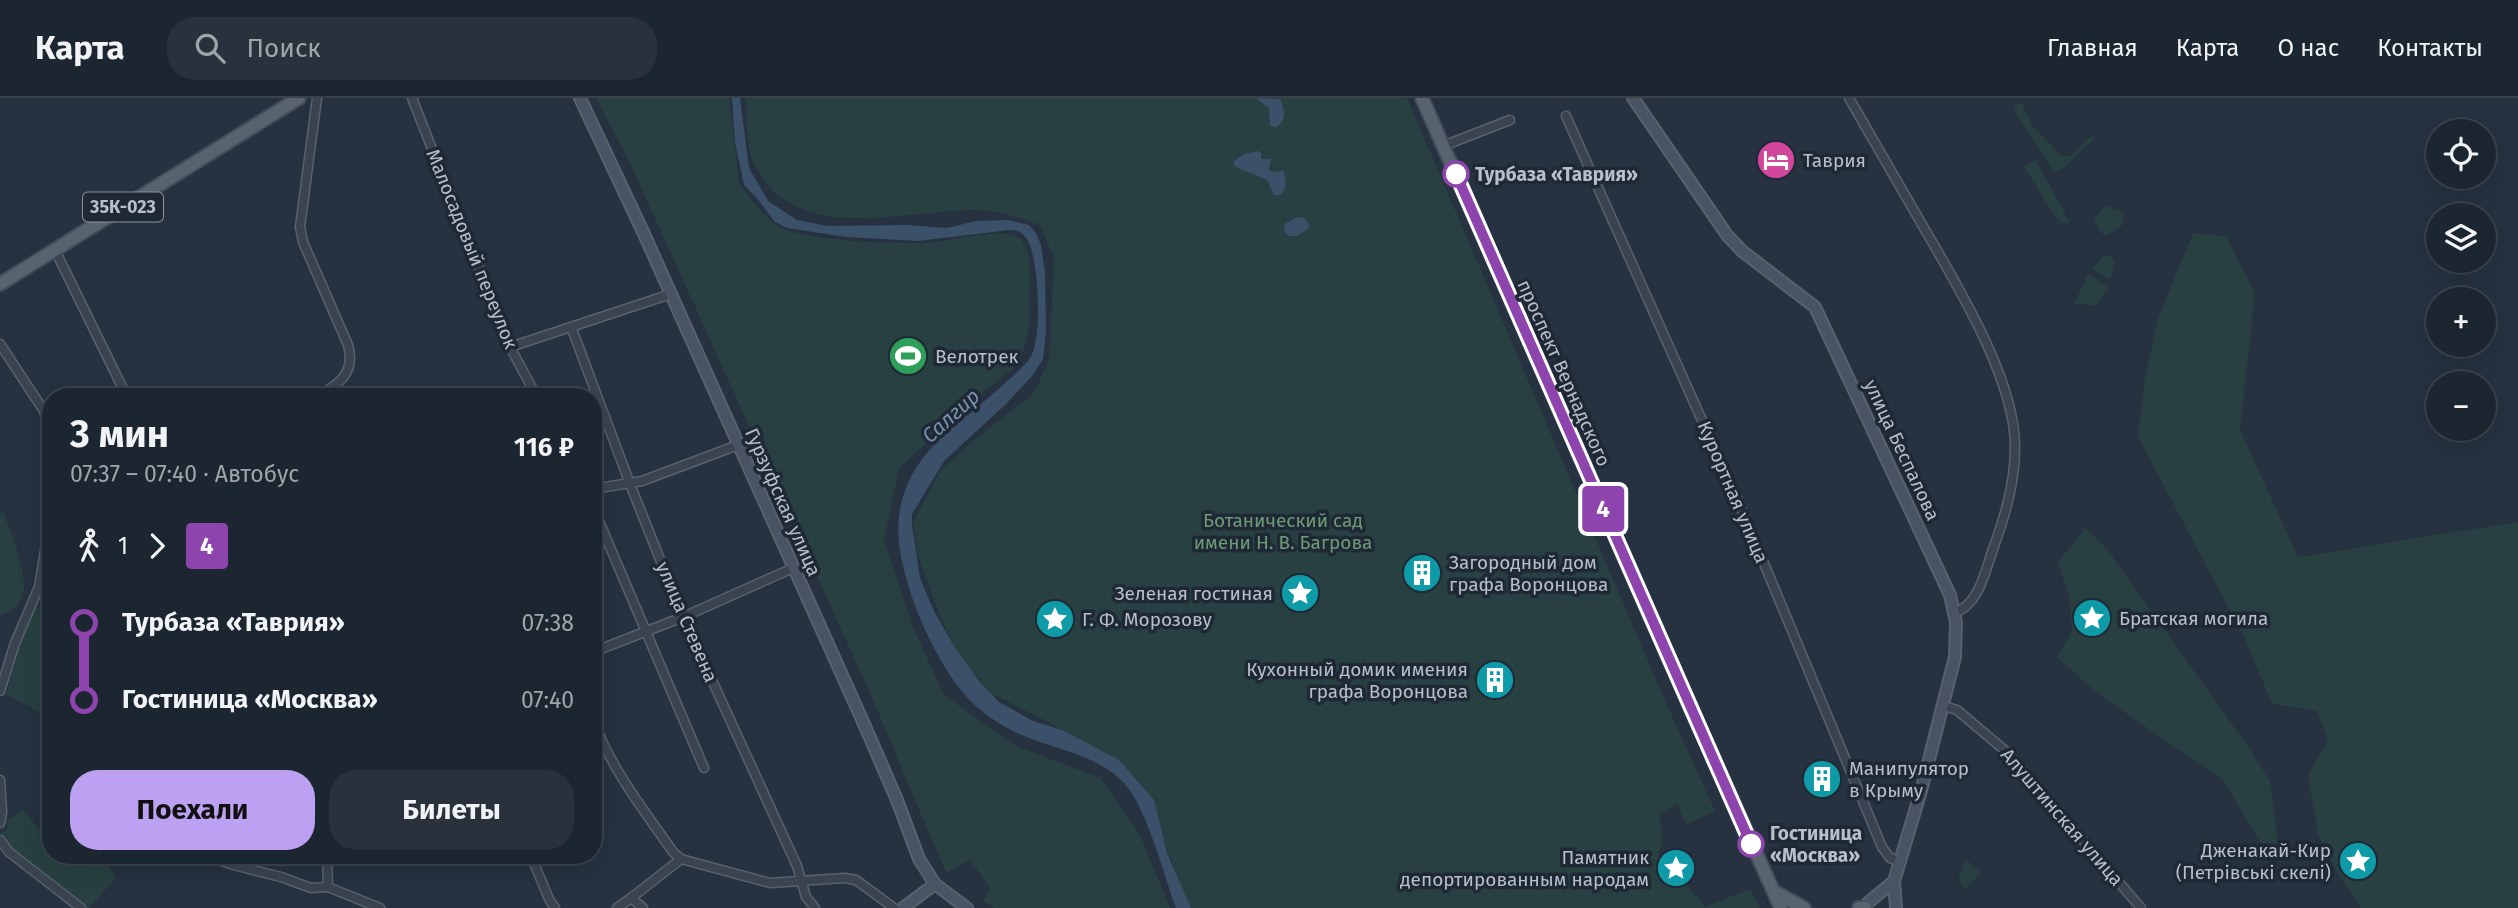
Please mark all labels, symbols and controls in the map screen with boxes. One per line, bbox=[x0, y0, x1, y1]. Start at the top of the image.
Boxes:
search box bbox=[167, 17, 657, 80]
text: Карта bbox=[35, 28, 125, 68]
icon: search bbox=[191, 29, 229, 67]
text: Поиск bbox=[247, 33, 321, 64]
text: Главная bbox=[2047, 34, 2138, 62]
text: Карта bbox=[2176, 34, 2239, 62]
text: О нас bbox=[2277, 34, 2339, 62]
text: Контакты bbox=[2377, 34, 2483, 62]
map controls bbox=[2426, 119, 2496, 441]
button: locate bbox=[2426, 119, 2496, 189]
hotel icon: Таврия bbox=[1755, 139, 1797, 181]
street label: Малосадовый переулок bbox=[421, 146, 523, 352]
place label: Таврия bbox=[1803, 149, 1866, 172]
marker: Турбаза «Таврия» bbox=[1443, 161, 1469, 187]
place label: Турбаза «Таврия» bbox=[1475, 163, 1638, 186]
road number: 35К-023 bbox=[83, 192, 163, 222]
button: layers bbox=[2426, 203, 2496, 273]
street label: проспект Вернадского bbox=[1512, 276, 1616, 470]
button: + bbox=[2426, 287, 2496, 357]
sports icon: Велотрек bbox=[887, 335, 929, 377]
place label: Велотрек bbox=[935, 345, 1018, 368]
button: − bbox=[2426, 371, 2496, 441]
street label: улица Беспалова bbox=[1859, 376, 1945, 524]
water label: Салгир bbox=[917, 383, 985, 449]
text: 3 мин bbox=[70, 411, 169, 457]
street label: Курортная улица bbox=[1693, 417, 1773, 567]
street label: Гурзуфская улица bbox=[740, 424, 826, 580]
text: 116 ₽ bbox=[514, 432, 574, 463]
text: 07:37 – 07:40 · Автобус bbox=[70, 460, 299, 488]
line badge: 4 bbox=[1580, 486, 1626, 532]
text: 4 bbox=[1596, 495, 1610, 523]
park label: Ботанический сад имени Н. В. Багрова bbox=[1194, 509, 1372, 554]
icon: walk bbox=[70, 527, 108, 565]
icon: forward bbox=[138, 527, 176, 565]
text: 1 bbox=[118, 532, 128, 560]
text: 4 bbox=[200, 532, 214, 560]
place label: Загородный дом графа Воронцова bbox=[1449, 551, 1608, 596]
building icon: Загородный дом графа Воронцова bbox=[1401, 552, 1443, 594]
street label: улица Стевена bbox=[651, 558, 723, 686]
place icon: Зеленая гостиная bbox=[1279, 572, 1321, 614]
place label: Зеленая гостиная bbox=[1115, 582, 1273, 605]
place icon: Братская могила bbox=[2071, 597, 2113, 639]
place icon: Г. Ф. Морозову bbox=[1034, 598, 1076, 640]
text: Турбаза «Таврия» bbox=[122, 607, 345, 638]
place label: Братская могила bbox=[2119, 607, 2268, 630]
place label: Г. Ф. Морозову bbox=[1082, 608, 1213, 631]
text: 07:38 bbox=[522, 609, 574, 637]
place label: Кухонный домик имения графа Воронцова bbox=[1246, 658, 1468, 703]
building icon: Кухонный домик имения графа Воронцова bbox=[1474, 659, 1516, 701]
text: Гостиница «Москва» bbox=[122, 684, 378, 715]
text: 07:40 bbox=[521, 686, 574, 714]
street label: Алуштинская улица bbox=[1996, 743, 2128, 891]
place label: Манипулятор в Крыму bbox=[1849, 757, 1969, 802]
building icon: Манипулятор в Крыму bbox=[1801, 758, 1843, 800]
button: Поехали bbox=[70, 770, 315, 850]
button: Билеты bbox=[329, 770, 574, 850]
place label: Гостиница «Москва» bbox=[1770, 822, 1862, 867]
marker: Гостиница «Москва» bbox=[1738, 831, 1764, 857]
place label: Дженакай-Кир (Петрівські скелі) bbox=[2176, 839, 2331, 884]
place icon: Дженакай-Кир (Петрівські скелі) bbox=[2337, 840, 2379, 882]
place label: Памятник депортированным народам bbox=[1400, 846, 1649, 891]
place icon: Памятник депортированным народам bbox=[1655, 847, 1697, 889]

